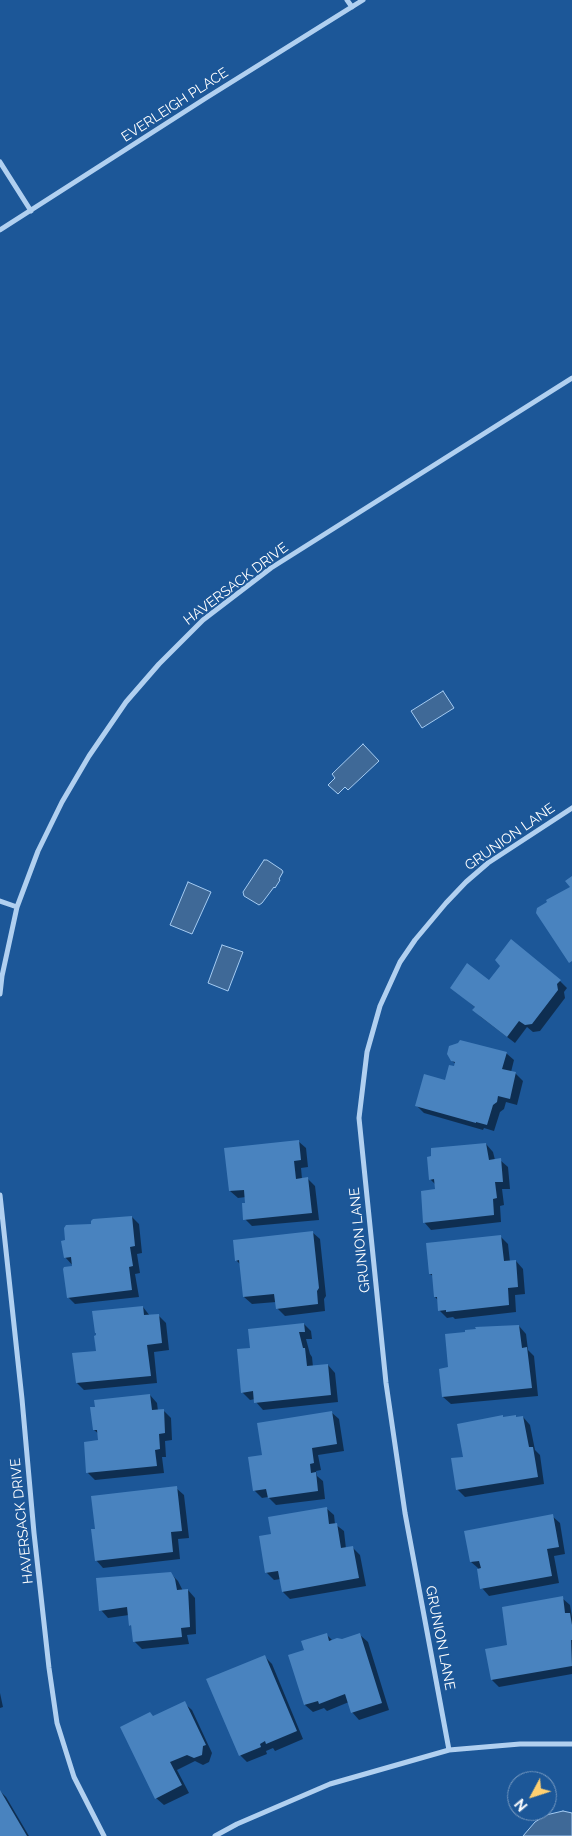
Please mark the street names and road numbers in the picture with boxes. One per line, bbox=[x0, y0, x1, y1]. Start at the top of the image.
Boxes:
street label: EVERLEIGH PLACE bbox=[118, 64, 232, 146]
street label: HAVERSACK DRIVE bbox=[180, 539, 292, 629]
street label: GRUNION LANE bbox=[462, 800, 558, 874]
street label: GRUNION LANE bbox=[346, 1186, 374, 1294]
street label: HAVERSACK DRIVE bbox=[7, 1457, 37, 1585]
street label: GRUNION LANE bbox=[422, 1584, 458, 1692]

